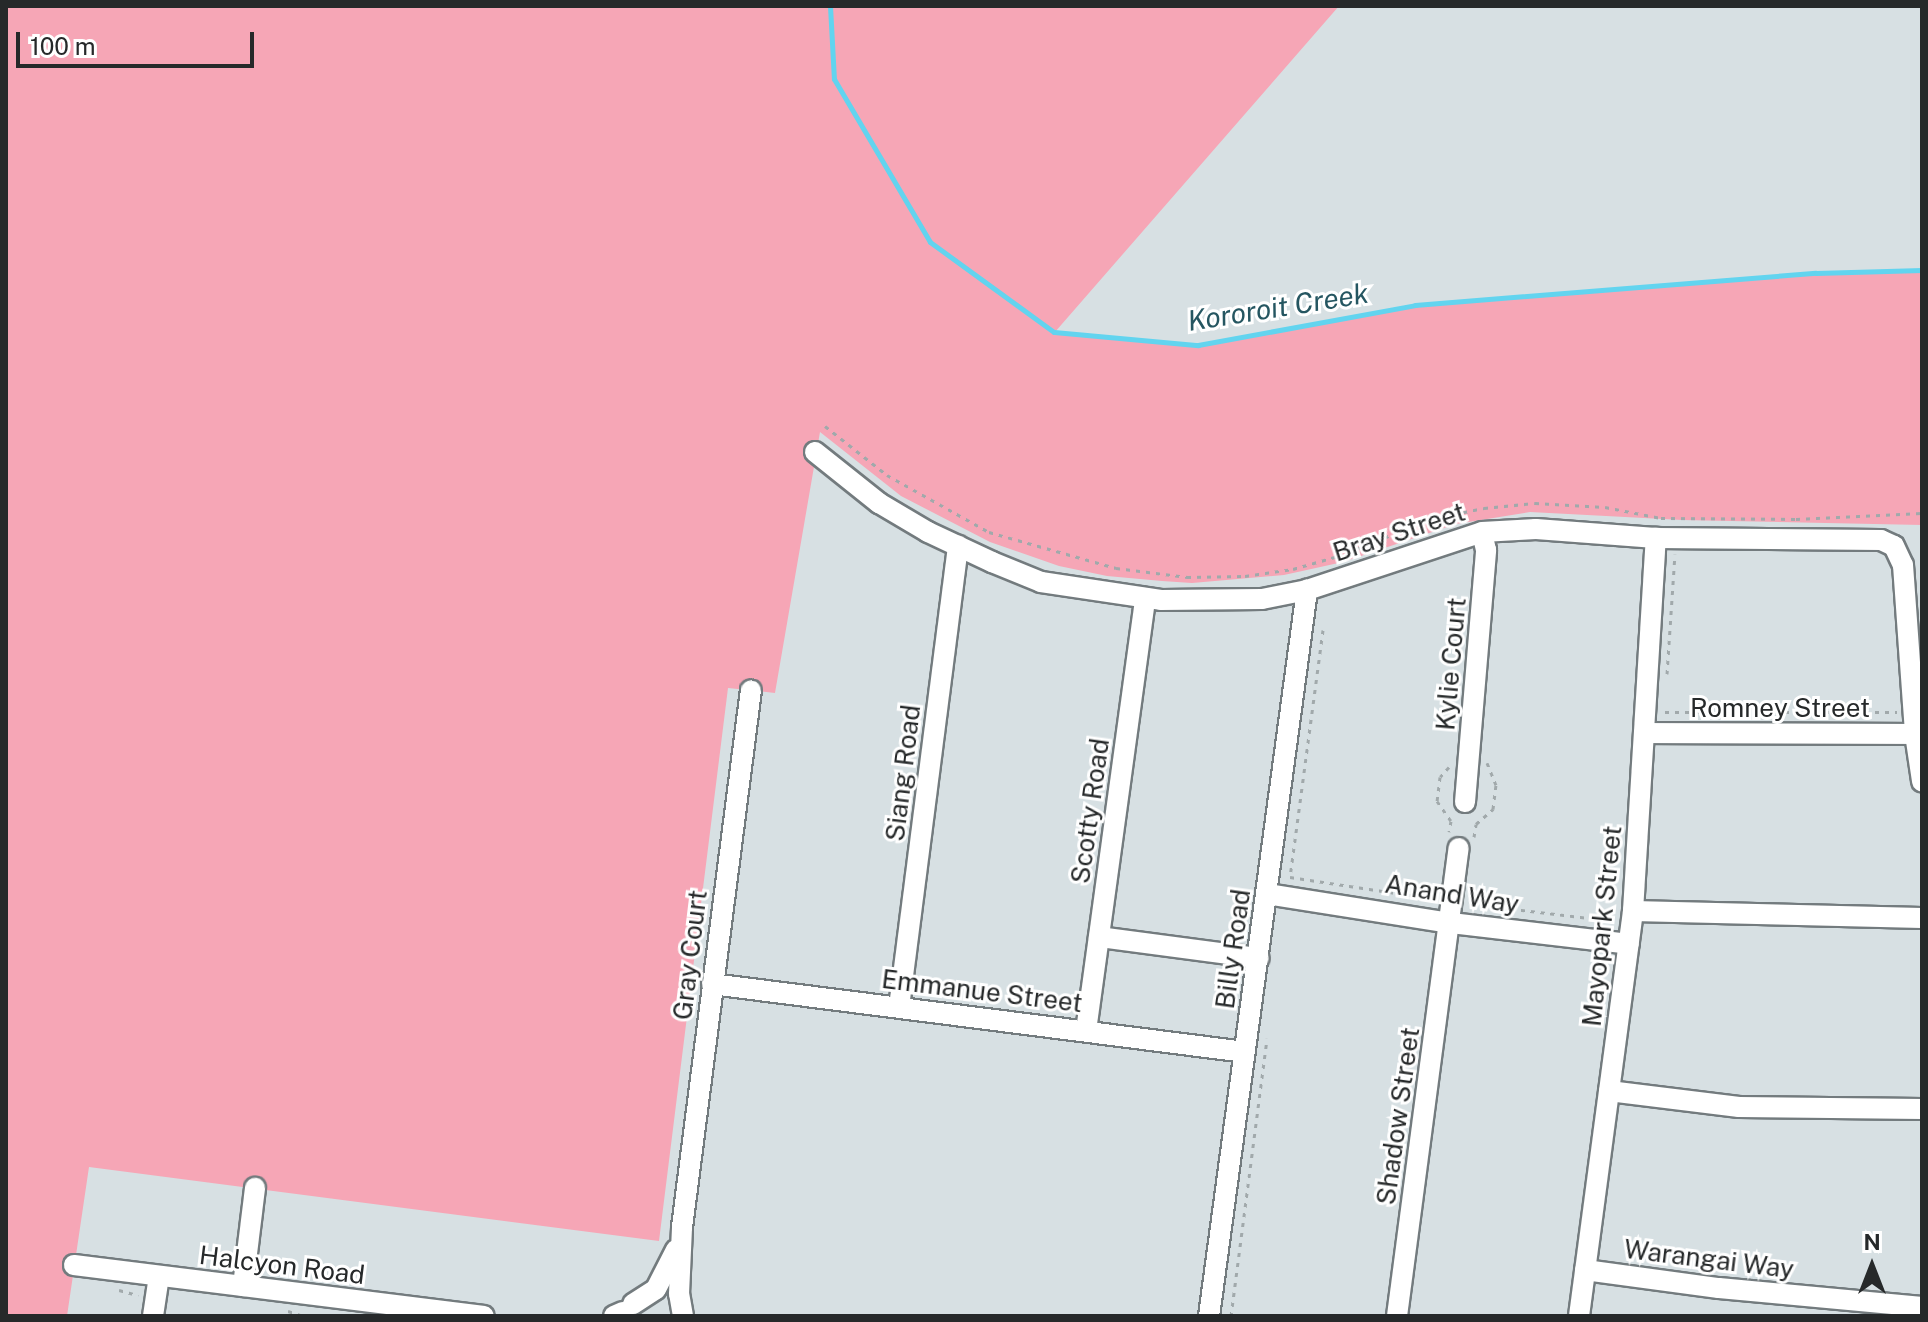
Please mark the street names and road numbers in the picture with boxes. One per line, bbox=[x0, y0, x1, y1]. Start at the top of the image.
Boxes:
street label: Bray Street bbox=[1329, 496, 1469, 568]
street label: Kylie Court bbox=[1430, 596, 1472, 732]
street label: Romney Street bbox=[1690, 692, 1870, 724]
street label: Siang Road bbox=[879, 703, 927, 843]
street label: Scotty Road bbox=[1064, 736, 1116, 886]
street label: Mayopark Street bbox=[1576, 824, 1628, 1028]
street label: Anand Way bbox=[1382, 868, 1522, 920]
street label: Billy Road bbox=[1209, 887, 1257, 1011]
street label: Gray Court bbox=[667, 888, 713, 1022]
street label: Emmanue Street bbox=[880, 963, 1084, 1019]
street label: Shadow Street bbox=[1370, 1025, 1426, 1207]
street label: Warangai Way bbox=[1622, 1233, 1796, 1285]
street label: Halcyon Road bbox=[197, 1239, 367, 1291]

